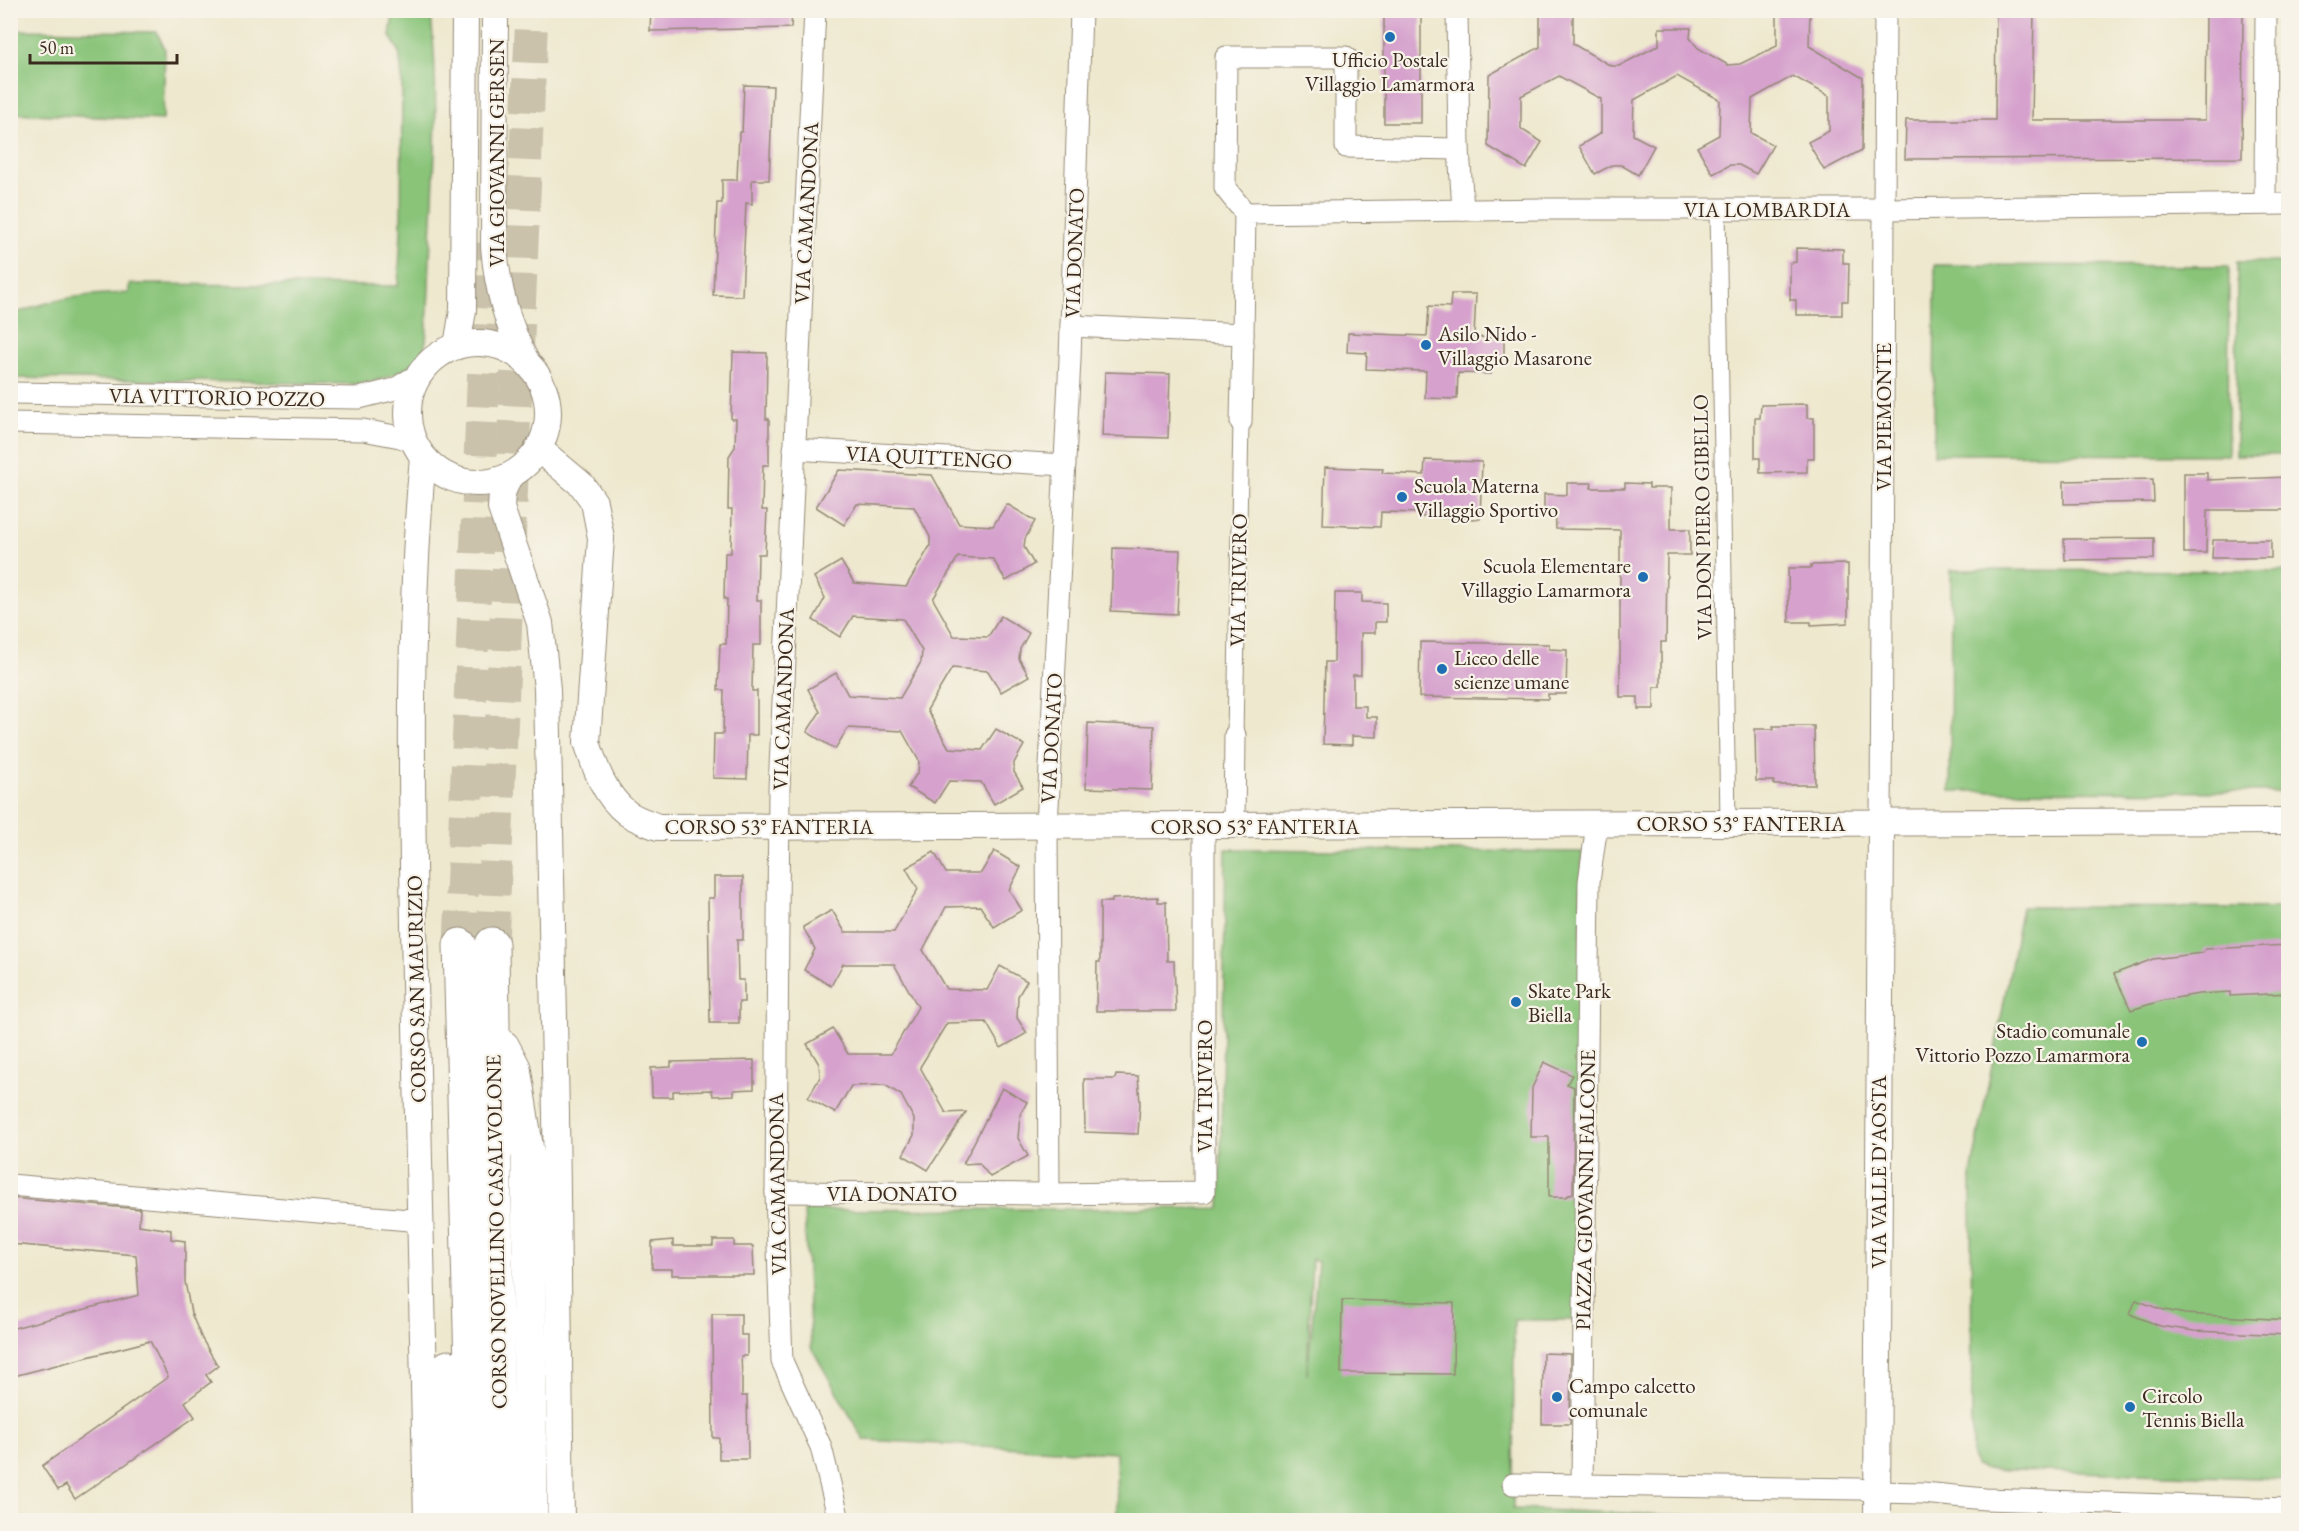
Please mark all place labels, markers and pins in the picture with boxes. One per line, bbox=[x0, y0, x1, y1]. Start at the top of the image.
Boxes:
marker: Ufficio Postale Villaggio Lamarmora bbox=[1383, 30, 1397, 44]
place label: Ufficio Postale Villaggio Lamarmora bbox=[1305, 46, 1476, 97]
place label: Asilo Nido - Villaggio Masarone bbox=[1437, 320, 1592, 371]
marker: Asilo Nido - Villaggio Masarone bbox=[1419, 338, 1433, 352]
place label: Scuola Materna Villaggio Sportivo bbox=[1414, 472, 1558, 523]
marker: Scuola Materna Villaggio Sportivo bbox=[1395, 490, 1409, 504]
place label: Scuola Elementare Villaggio Lamarmora bbox=[1461, 552, 1632, 603]
marker: Scuola Elementare Villaggio Lamarmora bbox=[1636, 570, 1650, 584]
place label: Liceo delle scienze umane bbox=[1454, 644, 1569, 695]
marker: Liceo delle scienze umane bbox=[1435, 662, 1449, 676]
place label: Skate Park Biella bbox=[1528, 977, 1612, 1028]
marker: Skate Park Biella bbox=[1509, 995, 1523, 1009]
place label: Stadio comunale Vittorio Pozzo Lamarmora bbox=[1915, 1017, 2131, 1068]
marker: Stadio comunale Vittorio Pozzo Lamarmora bbox=[2135, 1035, 2149, 1049]
place label: Campo calcetto comunale bbox=[1569, 1372, 1696, 1423]
place label: Circolo Tennis Biella bbox=[2142, 1382, 2245, 1433]
marker: Campo calcetto comunale bbox=[1550, 1390, 1564, 1404]
marker: Circolo Tennis Biella bbox=[2123, 1400, 2137, 1414]

